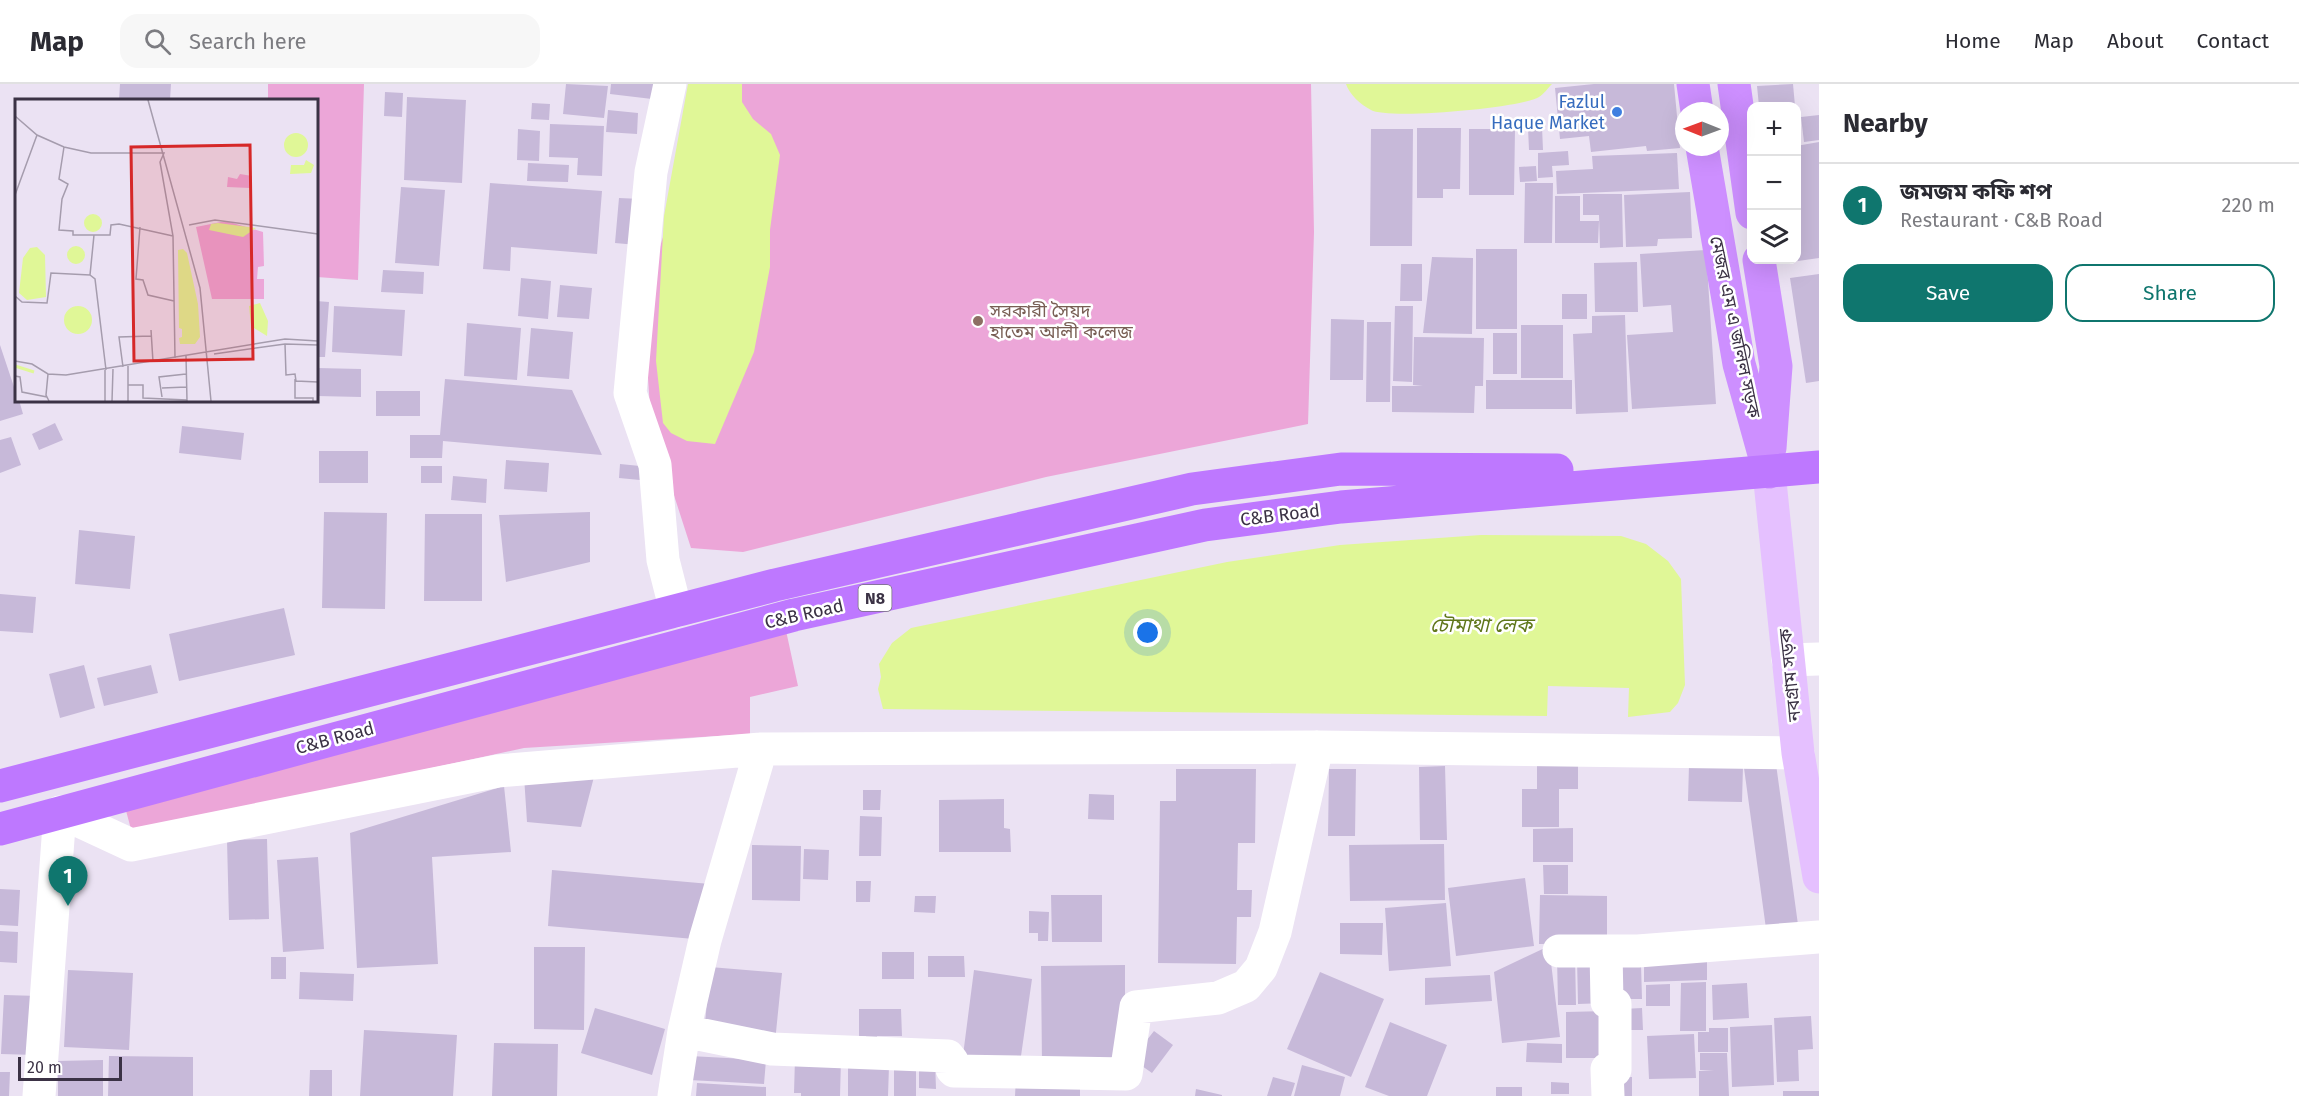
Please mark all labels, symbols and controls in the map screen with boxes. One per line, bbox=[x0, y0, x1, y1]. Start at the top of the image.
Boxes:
search box bbox=[120, 14, 540, 68]
text: Map bbox=[30, 25, 84, 58]
icon: search bbox=[141, 25, 174, 58]
text: Search here bbox=[189, 28, 307, 55]
text: Home bbox=[1945, 28, 2001, 54]
text: Map bbox=[2034, 28, 2074, 54]
text: About bbox=[2107, 28, 2164, 54]
text: Contact bbox=[2197, 28, 2269, 54]
place label: Fazlul Haque Market bbox=[1491, 91, 1605, 134]
inset map bbox=[15, 99, 318, 402]
north arrow bbox=[1675, 102, 1729, 156]
map controls bbox=[1747, 102, 1801, 264]
button: + bbox=[1747, 102, 1801, 156]
marker: Fazlul Haque Market bbox=[1610, 105, 1624, 119]
text: Nearby bbox=[1843, 108, 1928, 139]
button: − bbox=[1747, 156, 1801, 210]
text: জমজম কফি শপ bbox=[1900, 178, 2052, 205]
text: 1 bbox=[1858, 193, 1867, 217]
text: 220 m bbox=[2222, 193, 2275, 217]
text: Restaurant · C&B Road bbox=[1900, 208, 2103, 232]
button: layers bbox=[1747, 210, 1801, 264]
street label: মেজর এম এ জলিল সড়ক bbox=[1705, 234, 1765, 420]
button: Save bbox=[1843, 264, 2053, 322]
button: Share bbox=[2065, 264, 2275, 322]
place label: সরকারী সৈয়দ হাতেম আলী কলেজ bbox=[989, 300, 1133, 343]
marker: সরকারী সৈয়দ হাতেম আলী কলেজ bbox=[971, 314, 985, 328]
street label: C&B Road bbox=[1239, 499, 1321, 531]
road number: N8 bbox=[858, 585, 892, 611]
street label: C&B Road bbox=[762, 594, 846, 634]
water label: চৌমাথা লেক bbox=[1430, 613, 1536, 637]
your location bbox=[1133, 618, 1162, 647]
street label: নবগ্রাম সড়ক bbox=[1774, 627, 1806, 723]
street label: C&B Road bbox=[293, 717, 377, 759]
pin: 1 bbox=[48, 856, 88, 906]
scale bar bbox=[18, 1054, 122, 1082]
text: 20 m bbox=[27, 1058, 62, 1077]

